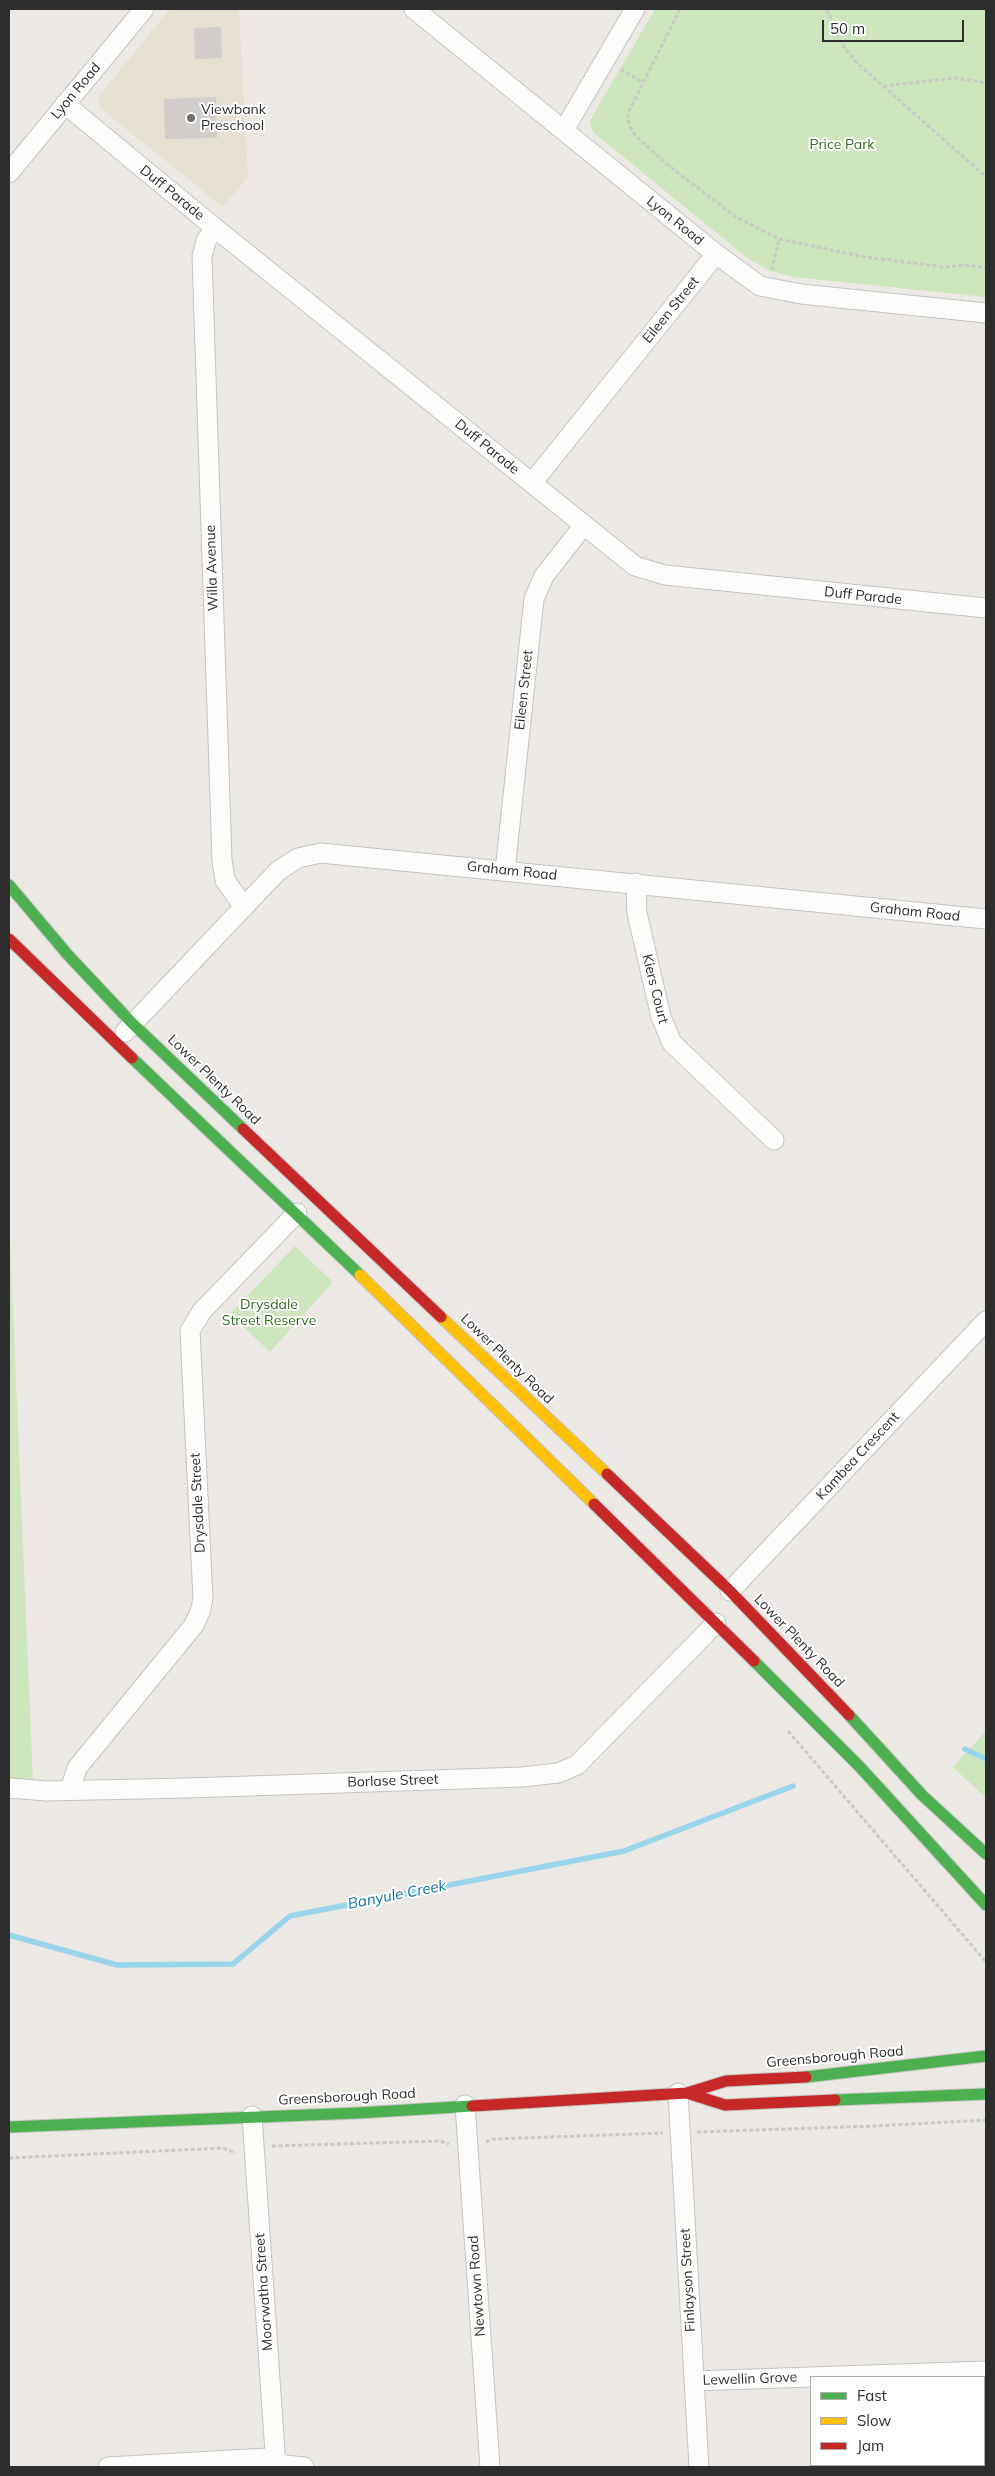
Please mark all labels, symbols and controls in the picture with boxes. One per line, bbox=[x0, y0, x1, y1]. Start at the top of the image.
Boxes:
scale bar bbox=[825, 10, 968, 42]
text: 50 m bbox=[830, 19, 865, 38]
street label: Lyon Road bbox=[48, 59, 104, 123]
place label: Viewbank Preschool bbox=[201, 102, 266, 134]
marker: Viewbank Preschool bbox=[185, 112, 197, 124]
park label: Price Park bbox=[810, 137, 874, 153]
street label: Duff Parade bbox=[136, 162, 208, 224]
street label: Lyon Road bbox=[643, 193, 707, 249]
street label: Eileen Street bbox=[639, 273, 703, 347]
street label: Duff Parade bbox=[451, 416, 523, 478]
street label: Willa Avenue bbox=[202, 525, 222, 611]
street label: Duff Parade bbox=[823, 584, 903, 608]
street label: Eileen Street bbox=[511, 649, 537, 731]
street label: Graham Road bbox=[466, 858, 558, 884]
street label: Graham Road bbox=[869, 899, 961, 925]
street label: Kiers Court bbox=[638, 953, 672, 1025]
street label: Lower Plenty Road bbox=[164, 1031, 264, 1129]
park label: Drysdale Street Reserve bbox=[222, 1297, 316, 1330]
street label: Lower Plenty Road bbox=[457, 1310, 557, 1408]
street label: Kambea Crescent bbox=[813, 1408, 903, 1504]
street label: Drysdale Street bbox=[187, 1452, 209, 1554]
street label: Lower Plenty Road bbox=[750, 1591, 848, 1691]
street label: Borlase Street bbox=[347, 1771, 439, 1791]
water label: Banyule Creek bbox=[346, 1877, 448, 1913]
street label: Greensborough Road bbox=[766, 2043, 904, 2071]
street label: Greensborough Road bbox=[278, 2085, 416, 2109]
street label: Finlayson Street bbox=[677, 2228, 699, 2332]
street label: Moorwatha Street bbox=[252, 2233, 276, 2351]
street label: Newtown Road bbox=[465, 2235, 489, 2337]
street label: Lewellin Grove bbox=[702, 2369, 798, 2389]
legend bbox=[810, 2376, 985, 2466]
text: Fast bbox=[857, 2386, 887, 2405]
text: Slow bbox=[857, 2411, 891, 2430]
text: Jam bbox=[857, 2436, 884, 2455]

